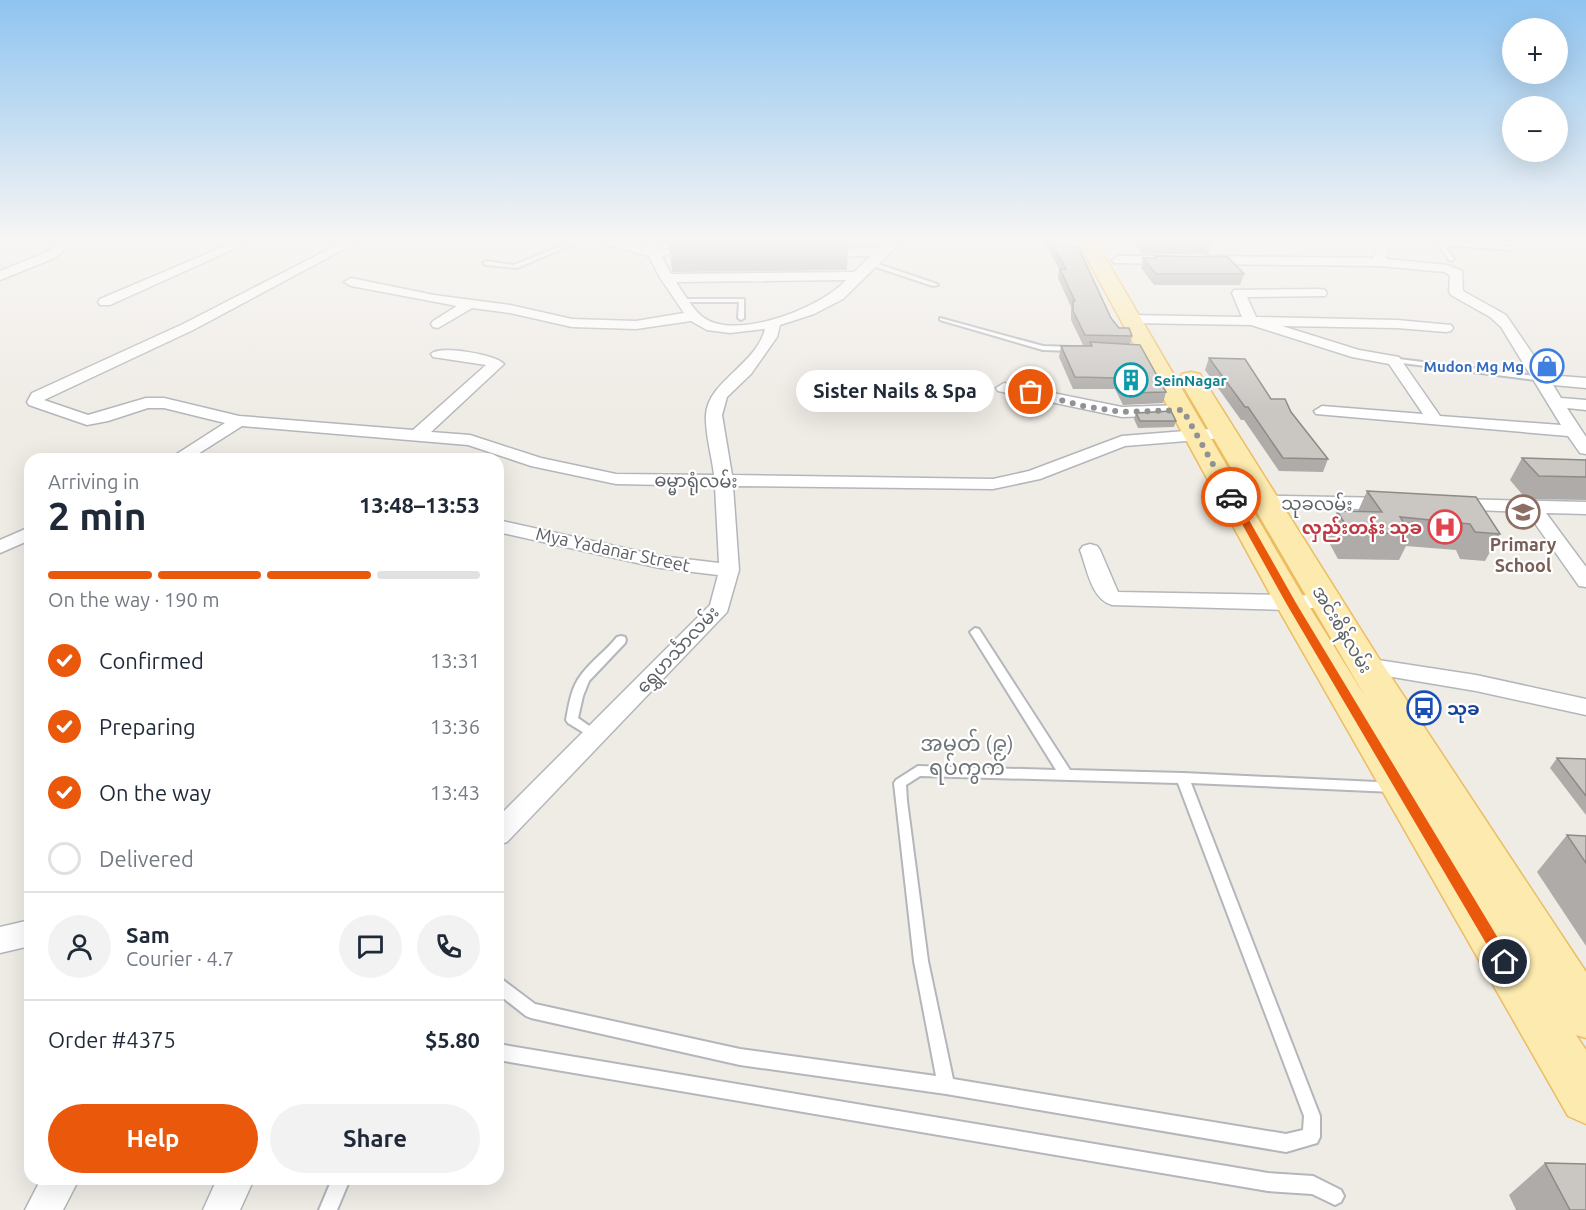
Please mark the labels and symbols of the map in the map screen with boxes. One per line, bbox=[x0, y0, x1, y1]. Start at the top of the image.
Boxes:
shop icon: Mudon Mg Mg bbox=[1529, 348, 1565, 384]
place label: Mudon Mg Mg bbox=[1424, 358, 1524, 375]
building icon: SeinNagar bbox=[1113, 362, 1149, 398]
pin bbox=[1005, 366, 1056, 417]
callout: Sister Nails & Spa bbox=[797, 371, 995, 413]
place label: SeinNagar bbox=[1154, 372, 1227, 389]
street label: ဓမ္မာရုံလမ်း bbox=[654, 467, 738, 497]
courier bbox=[1201, 467, 1261, 527]
street label: သုခလမ်း bbox=[1281, 490, 1353, 520]
school or university icon: Primary School bbox=[1505, 494, 1541, 530]
hospital icon: လှည်းတန်း သုခ bbox=[1427, 509, 1463, 545]
place label: လှည်းတန်း သုခ bbox=[1302, 516, 1422, 542]
street label: Mya Yadanar Street bbox=[534, 523, 692, 575]
place label: Primary School bbox=[1490, 534, 1557, 575]
street label: အင်းစိန်လမ်း bbox=[1304, 580, 1379, 679]
street label: ရွှေဟင်္သာလမ်း bbox=[630, 600, 727, 700]
bus stop icon: သုခ bbox=[1406, 690, 1442, 726]
place label: သုခ bbox=[1447, 698, 1480, 723]
district label: အမှတ် (၉) ရပ်ကွက် bbox=[920, 728, 1014, 785]
pin bbox=[1479, 936, 1530, 987]

